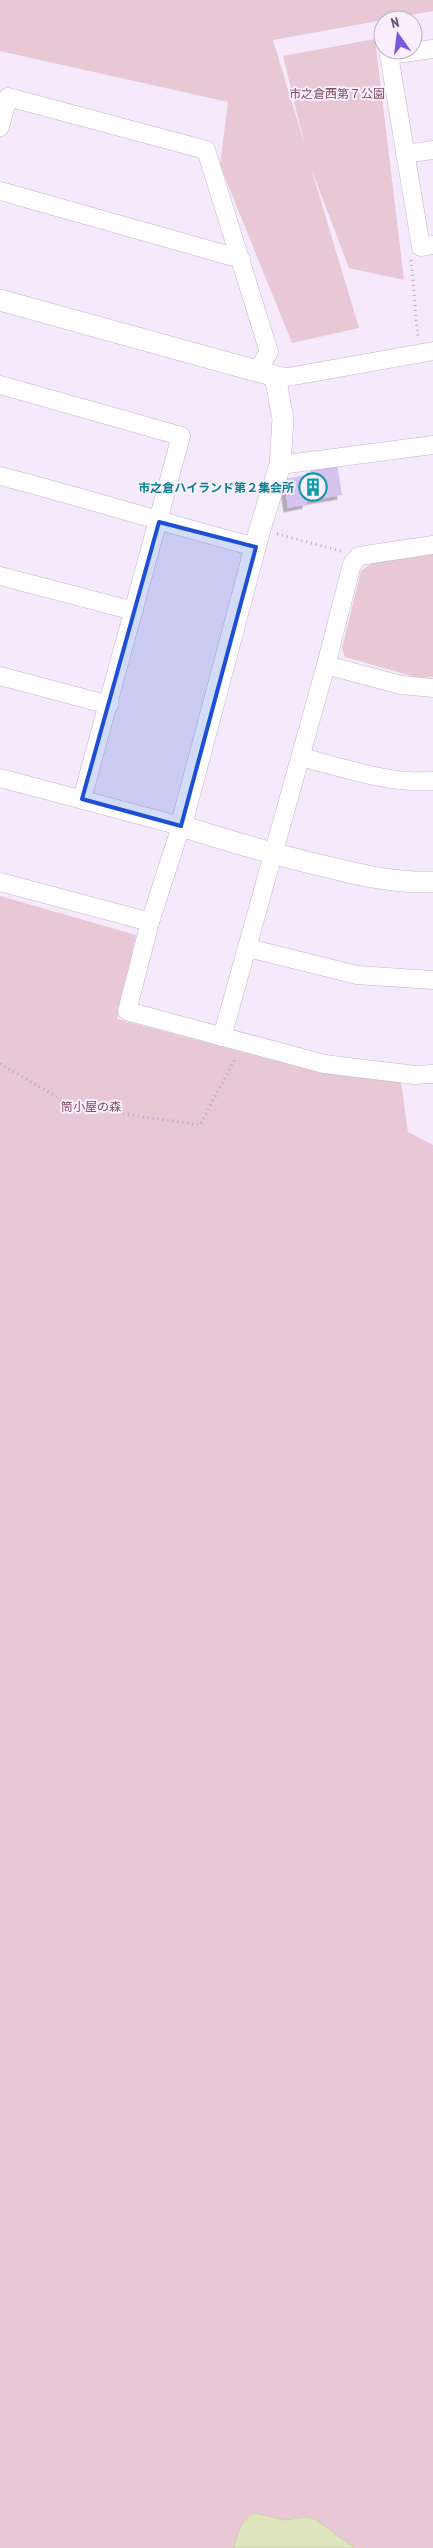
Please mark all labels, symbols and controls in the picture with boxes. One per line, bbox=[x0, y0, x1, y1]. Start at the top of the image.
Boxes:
north arrow bbox=[373, 10, 423, 60]
text: N bbox=[389, 13, 401, 32]
park label: 市之倉西第７公園 bbox=[289, 86, 385, 101]
building icon: 市之倉ハイランド第２集会所 bbox=[298, 472, 328, 502]
place label: 市之倉ハイランド第２集会所 bbox=[138, 480, 294, 495]
park label: 筒小屋の森 bbox=[61, 1099, 121, 1114]

